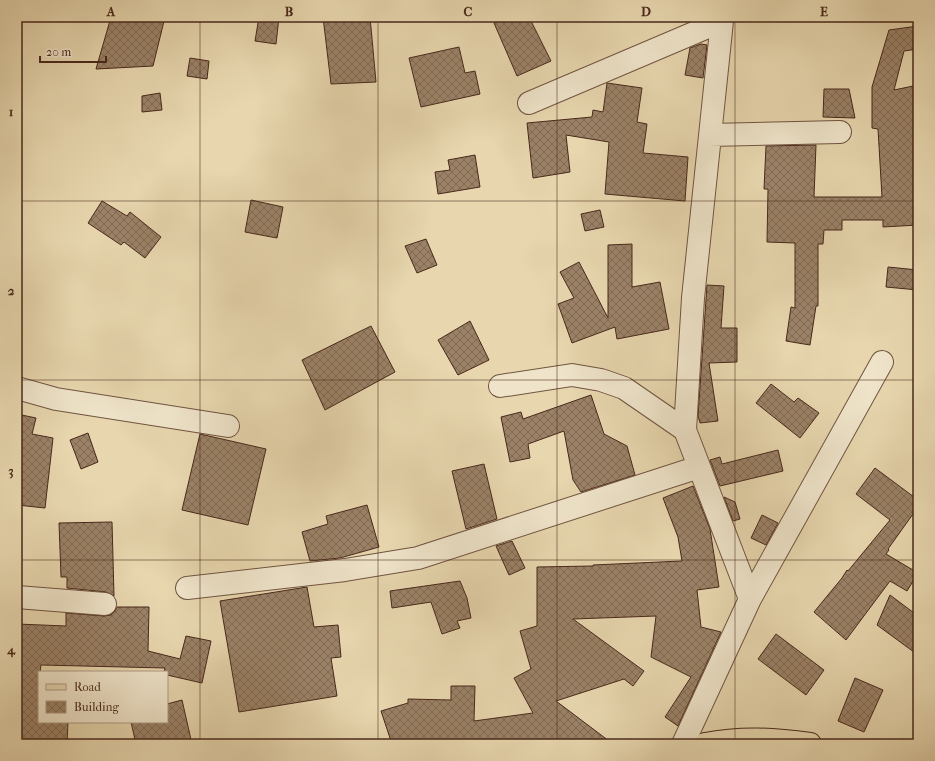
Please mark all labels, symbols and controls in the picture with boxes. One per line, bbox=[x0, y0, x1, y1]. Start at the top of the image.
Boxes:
text: A bbox=[106, 4, 116, 19]
text: B bbox=[285, 4, 294, 19]
text: C bbox=[464, 4, 473, 19]
text: D bbox=[641, 4, 651, 19]
text: E bbox=[820, 4, 828, 19]
scale bar bbox=[40, 38, 106, 64]
text: 20 m bbox=[46, 45, 71, 59]
text: 1 bbox=[9, 104, 14, 119]
text: 2 bbox=[8, 283, 15, 298]
text: 3 bbox=[8, 463, 14, 479]
text: 4 bbox=[6, 642, 16, 658]
legend bbox=[38, 671, 168, 723]
text: Road bbox=[74, 680, 101, 694]
text: Building bbox=[74, 700, 119, 714]

